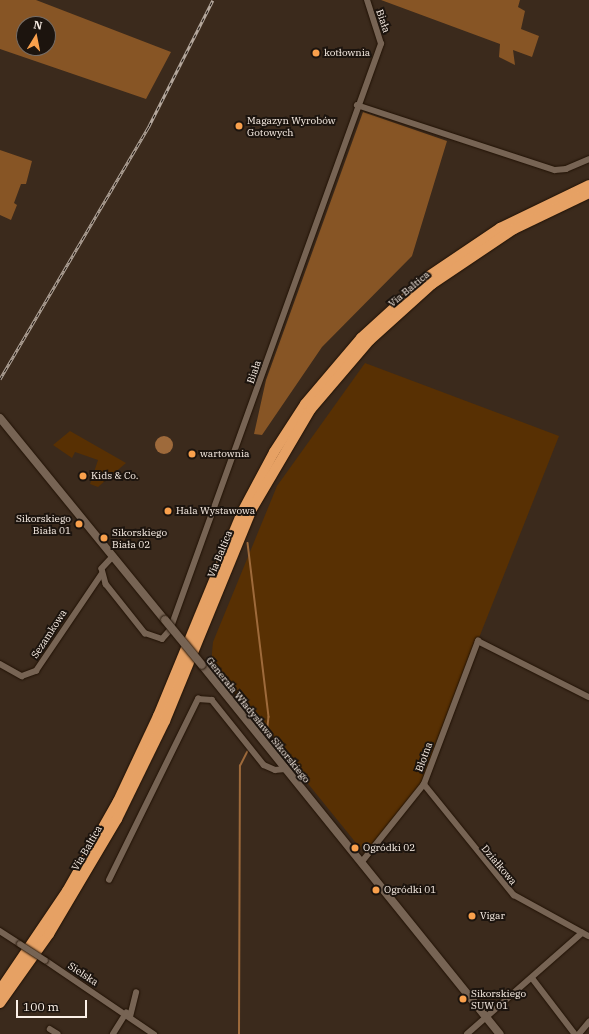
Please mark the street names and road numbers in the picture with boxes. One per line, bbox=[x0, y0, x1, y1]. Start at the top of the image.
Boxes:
street label: Biała bbox=[373, 8, 393, 34]
street label: Via Baltica bbox=[386, 268, 432, 310]
street label: Biała bbox=[244, 359, 264, 385]
street label: Via Baltica bbox=[205, 529, 235, 579]
street label: Sezamkowa bbox=[29, 607, 69, 661]
street label: Generała Władysława Sikorskiego bbox=[203, 655, 313, 785]
street label: Błotna bbox=[413, 740, 435, 774]
street label: Via Baltica bbox=[69, 823, 105, 873]
street label: Działkowa bbox=[479, 843, 519, 887]
street label: Sielska bbox=[66, 960, 100, 988]

